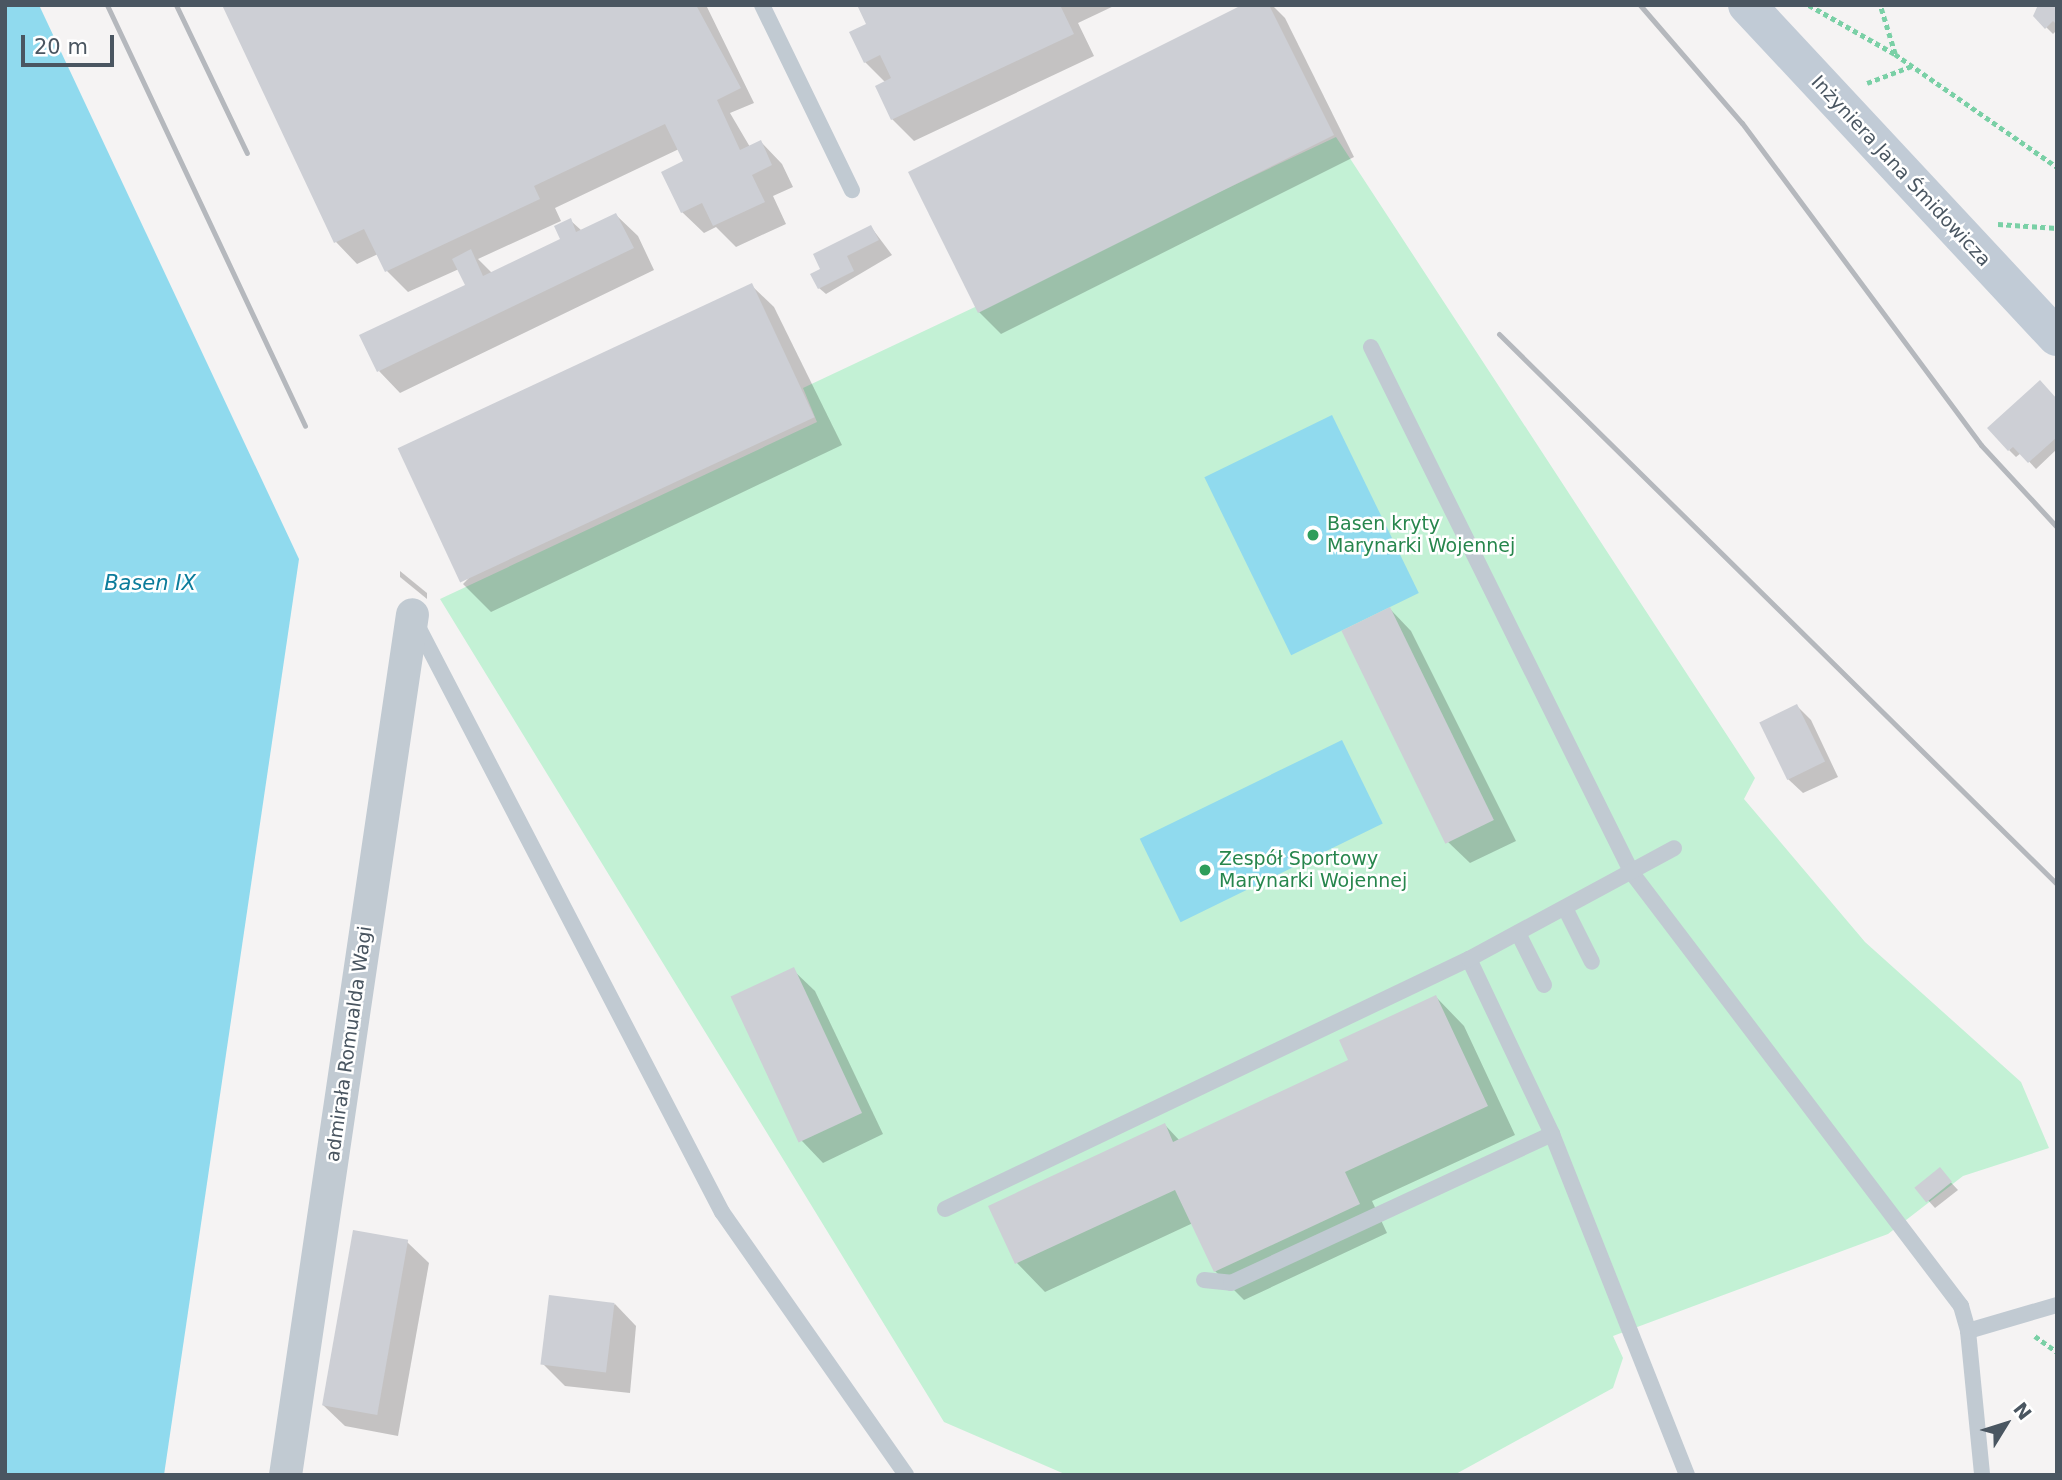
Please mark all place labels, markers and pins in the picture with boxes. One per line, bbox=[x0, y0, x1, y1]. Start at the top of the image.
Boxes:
place label: Basen kryty Marynarki Wojennej bbox=[1327, 513, 1515, 557]
marker: Basen kryty Marynarki Wojennej bbox=[1305, 527, 1321, 543]
place label: Zespół Sportowy Marynarki Wojennej bbox=[1219, 848, 1407, 892]
marker: Zespół Sportowy Marynarki Wojennej bbox=[1197, 862, 1213, 878]

